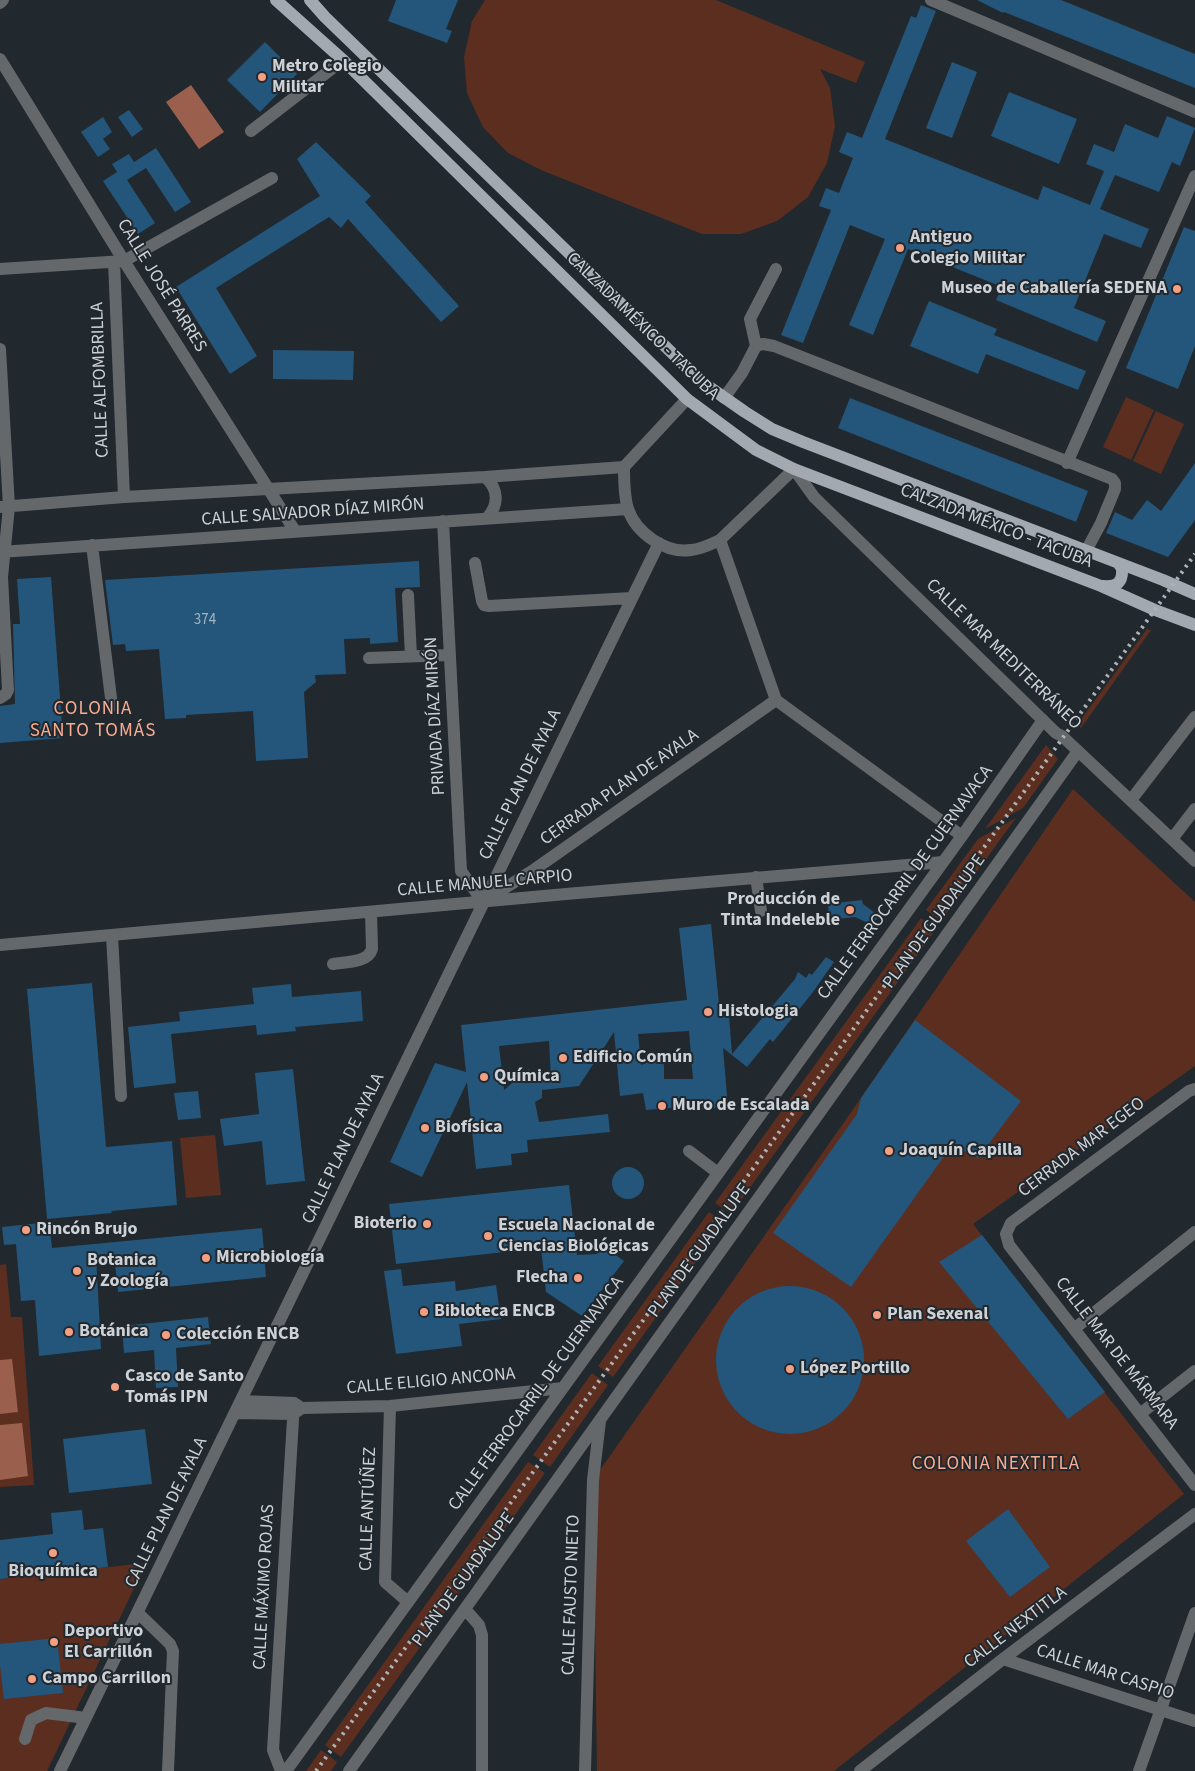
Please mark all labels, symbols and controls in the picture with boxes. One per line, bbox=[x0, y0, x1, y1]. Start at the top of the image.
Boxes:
place label: Metro Colegio Militar bbox=[272, 56, 382, 98]
marker: Metro Colegio Militar bbox=[256, 71, 268, 83]
street label: CALLE JOSÉ PARRES bbox=[111, 216, 211, 356]
place label: Antiguo Colegio Militar bbox=[910, 227, 1025, 270]
marker: Antiguo Colegio Militar bbox=[894, 242, 906, 254]
street label: CALZADA MÉXICO - TACUBA bbox=[561, 248, 723, 406]
place label: Museo de Caballería SEDENA bbox=[941, 278, 1167, 300]
marker: Museo de Caballería SEDENA bbox=[1171, 283, 1183, 295]
street label: CALLE ALFOMBRILLA bbox=[87, 302, 115, 458]
street label: CALZADA MÉXICO - TACUBA bbox=[897, 480, 1095, 574]
street label: CALLE SALVADOR DÍAZ MIRÓN bbox=[201, 494, 425, 532]
street label: CALLE MAR MEDITERRÁNEO bbox=[921, 575, 1085, 735]
house number: 374 bbox=[194, 612, 216, 630]
street label: PRIVADA DÍAZ MIRÓN bbox=[421, 636, 451, 796]
district label: COLONIA SANTO TOMÁS bbox=[28, 699, 158, 743]
street label: CALLE PLAN DE AYALA bbox=[475, 706, 567, 864]
street label: CERRADA PLAN DE AYALA bbox=[537, 725, 703, 851]
street label: CALLE FERROCARRIL DE CUERNAVACA bbox=[814, 762, 998, 1004]
street label: PLAN DE GUADALUPE bbox=[879, 851, 991, 993]
street label: CALLE MANUEL CARPIO bbox=[397, 866, 573, 902]
place label: Producción de Tinta Indeleble bbox=[721, 889, 840, 932]
marker: Producción de Tinta Indeleble bbox=[844, 904, 856, 916]
place label: Histologia bbox=[718, 1001, 798, 1023]
marker: Histologia bbox=[702, 1006, 714, 1018]
place label: Edificio Común bbox=[573, 1047, 692, 1069]
marker: Edificio Común bbox=[557, 1052, 569, 1064]
place label: Química bbox=[494, 1066, 560, 1088]
street label: CALLE PLAN DE AYALA bbox=[298, 1070, 390, 1228]
marker: Química bbox=[478, 1071, 490, 1083]
street label: CERRADA MAR EGEO bbox=[1014, 1093, 1150, 1203]
place label: Muro de Escalada bbox=[672, 1095, 810, 1117]
marker: Muro de Escalada bbox=[656, 1100, 668, 1112]
place label: Biofísica bbox=[435, 1117, 503, 1139]
marker: Biofísica bbox=[419, 1122, 431, 1134]
place label: Joaquín Capilla bbox=[899, 1140, 1022, 1162]
marker: Joaquín Capilla bbox=[883, 1145, 895, 1157]
street label: PLAN DE GUADALUPE bbox=[644, 1180, 756, 1322]
place label: Bioterio bbox=[354, 1213, 417, 1235]
place label: Escuela Nacional de Ciencias Biológicas bbox=[498, 1215, 655, 1258]
marker: Bioterio bbox=[421, 1218, 433, 1230]
place label: Rincón Brujo bbox=[36, 1219, 137, 1241]
marker: Rincón Brujo bbox=[20, 1224, 32, 1236]
marker: Escuela Nacional de Ciencias Biológicas bbox=[482, 1230, 494, 1242]
place label: Microbiología bbox=[216, 1247, 325, 1269]
place label: Botanica y Zoología bbox=[87, 1250, 169, 1292]
marker: Microbiología bbox=[200, 1252, 212, 1264]
marker: Botanica y Zoología bbox=[71, 1265, 83, 1277]
place label: Flecha bbox=[516, 1267, 568, 1289]
marker: Flecha bbox=[572, 1272, 584, 1284]
street label: CALLE FERROCARRIL DE CUERNAVACA bbox=[445, 1273, 629, 1515]
street label: CALLE MAR DE MÁRMARA bbox=[1050, 1274, 1182, 1434]
place label: Bibloteca ENCB bbox=[434, 1301, 555, 1323]
place label: Plan Sexenal bbox=[887, 1304, 988, 1326]
marker: Bibloteca ENCB bbox=[418, 1306, 430, 1318]
marker: Plan Sexenal bbox=[871, 1309, 883, 1321]
place label: Botánica bbox=[79, 1321, 148, 1343]
place label: Colección ENCB bbox=[176, 1324, 299, 1346]
marker: Botánica bbox=[63, 1326, 75, 1338]
marker: Colección ENCB bbox=[160, 1329, 172, 1341]
place label: López Portillo bbox=[800, 1358, 910, 1380]
marker: López Portillo bbox=[784, 1363, 796, 1375]
street label: CALLE ELIGIO ANCONA bbox=[346, 1364, 516, 1400]
place label: Casco de Santo Tomás IPN bbox=[125, 1366, 244, 1408]
marker: Casco de Santo Tomás IPN bbox=[109, 1381, 121, 1393]
street label: CALLE PLAN DE AYALA bbox=[121, 1434, 213, 1592]
street label: CALLE ANTÚÑEZ bbox=[356, 1447, 382, 1571]
district label: COLONIA NEXTITLA bbox=[910, 1454, 1082, 1476]
street label: CALLE MÁXIMO ROJAS bbox=[250, 1504, 280, 1670]
street label: PLAN DE GUADALUPE bbox=[408, 1509, 520, 1651]
street label: CALLE FAUSTO NIETO bbox=[558, 1514, 586, 1676]
marker: Bioquímica bbox=[47, 1547, 59, 1559]
place label: Bioquímica bbox=[8, 1561, 98, 1583]
street label: CALLE NEXTITLA bbox=[960, 1582, 1072, 1674]
place label: Deportivo El Carrillón bbox=[64, 1621, 152, 1664]
marker: Deportivo El Carrillón bbox=[48, 1636, 60, 1648]
street label: CALLE MAR CASPIO bbox=[1033, 1640, 1177, 1706]
place label: Campo Carrillon bbox=[42, 1668, 171, 1690]
marker: Campo Carrillon bbox=[26, 1673, 38, 1685]

